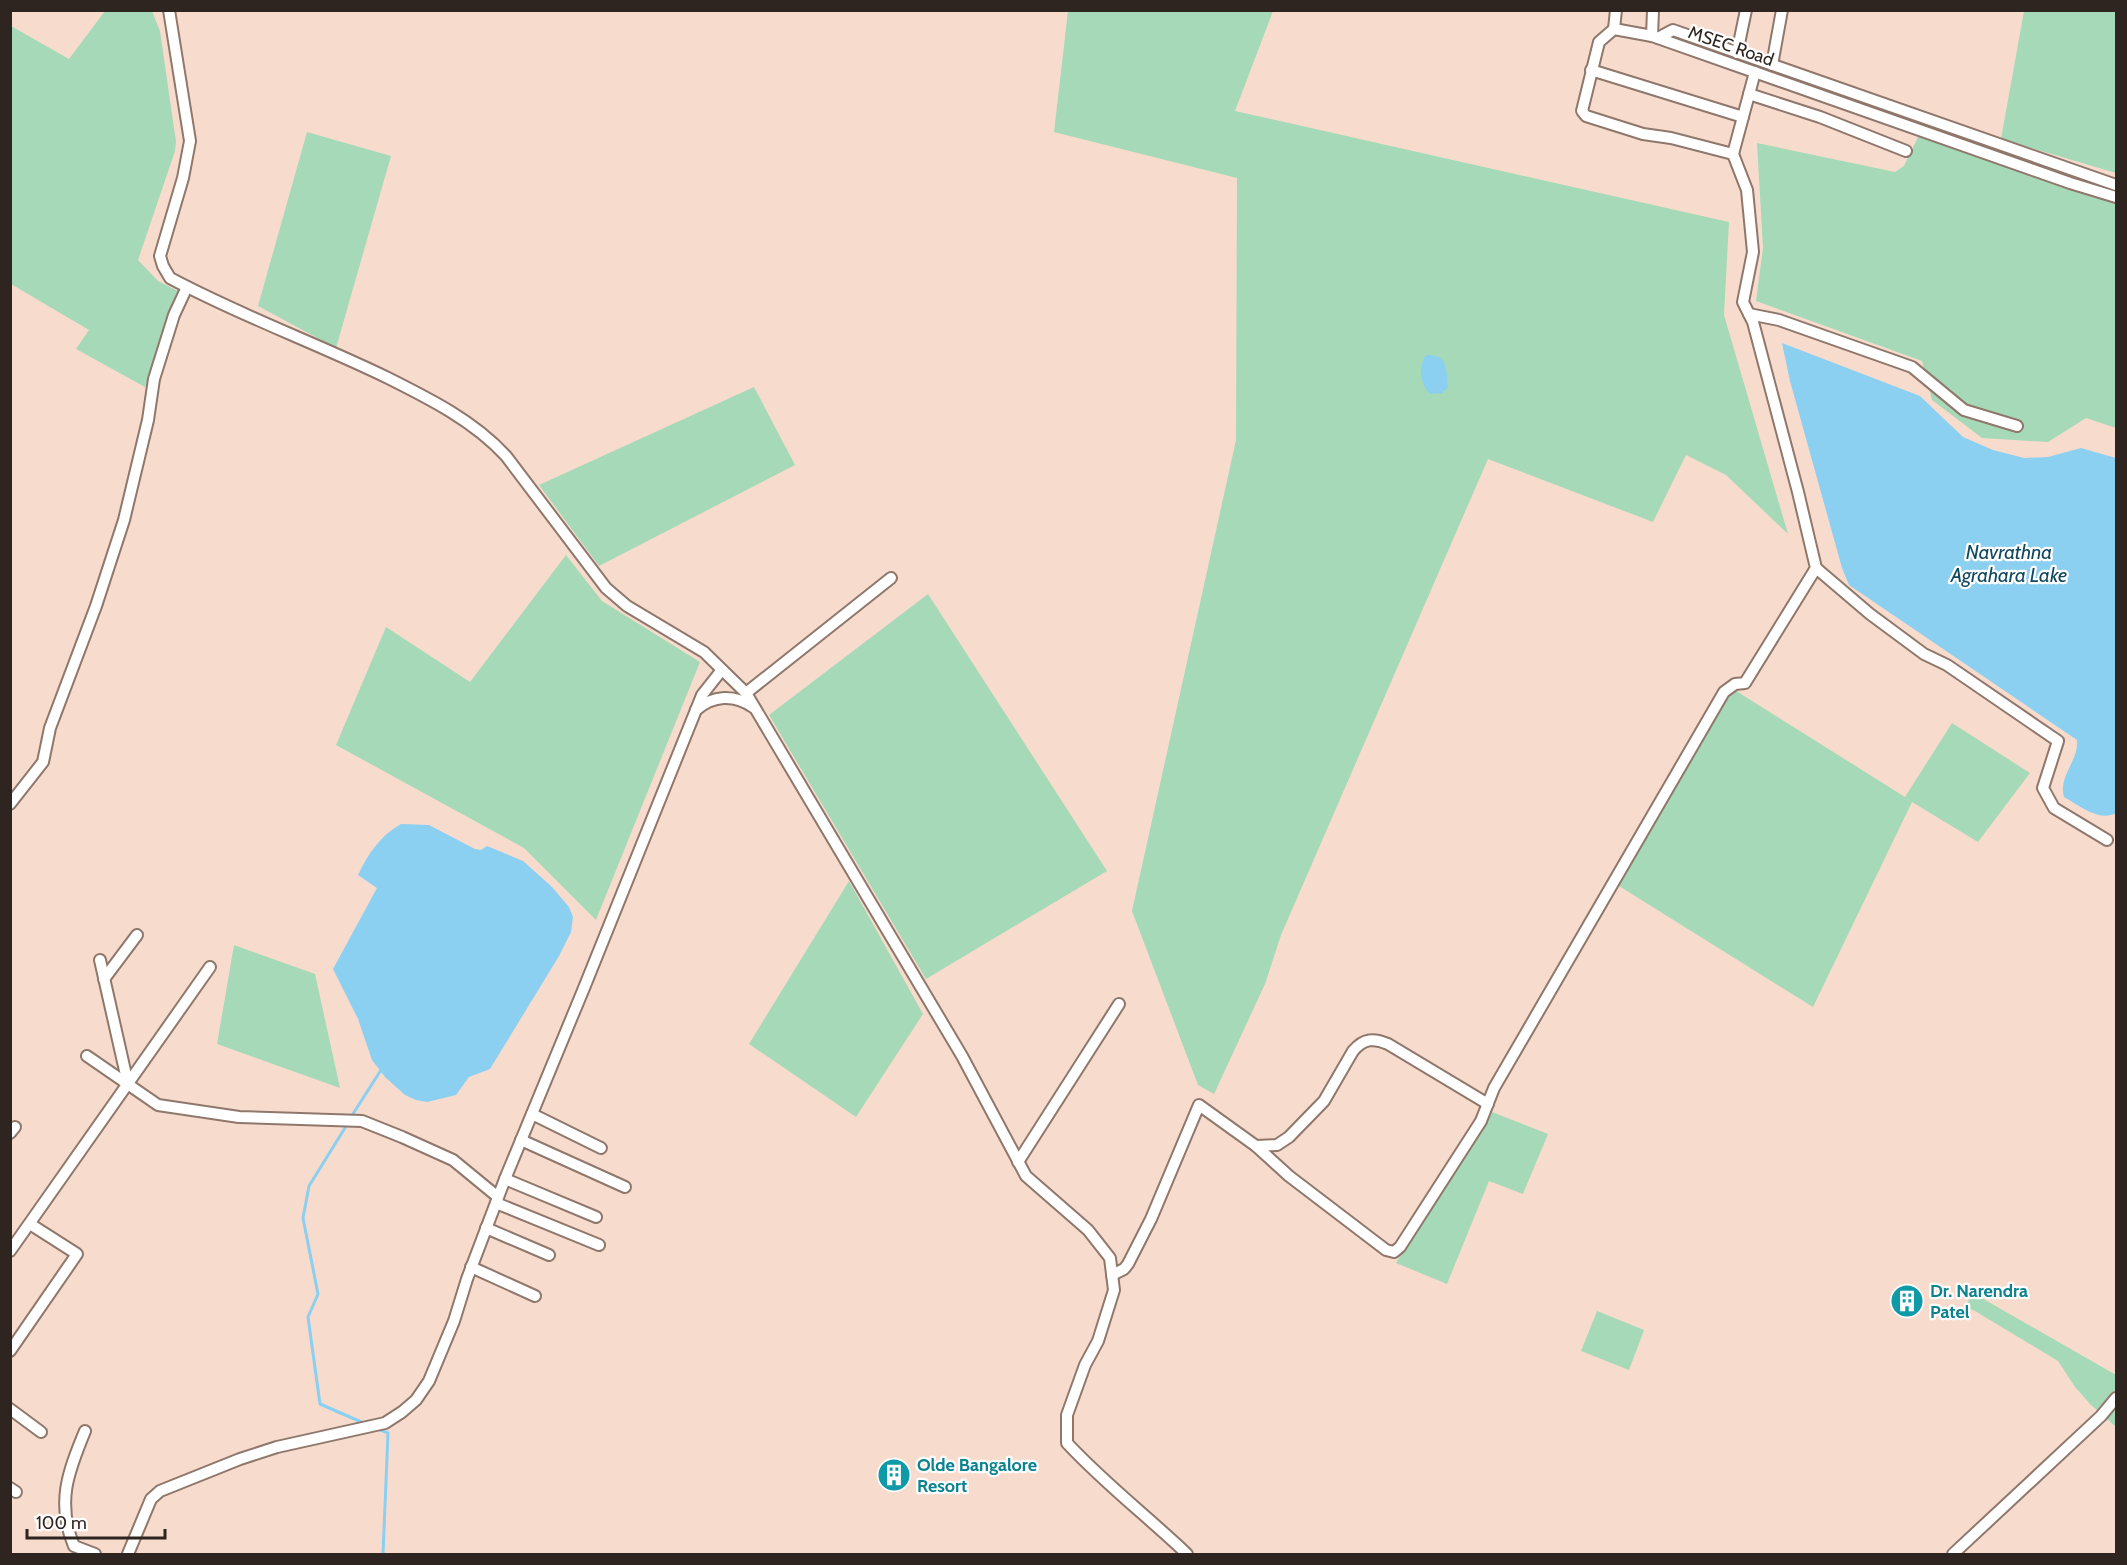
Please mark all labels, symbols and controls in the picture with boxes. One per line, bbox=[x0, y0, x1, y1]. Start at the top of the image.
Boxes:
street label: MSEC Road bbox=[1685, 21, 1777, 71]
water label: Navrathna Agrahara Lake bbox=[1950, 540, 2067, 587]
place label: Dr. Narendra Patel bbox=[1930, 1280, 2028, 1323]
building icon: Dr. Narendra Patel bbox=[1889, 1283, 1925, 1319]
place label: Olde Bangalore Resort bbox=[917, 1454, 1037, 1497]
building icon: Olde Bangalore Resort bbox=[876, 1457, 912, 1493]
scale bar bbox=[27, 1502, 165, 1540]
text: 100 m bbox=[36, 1512, 87, 1534]

